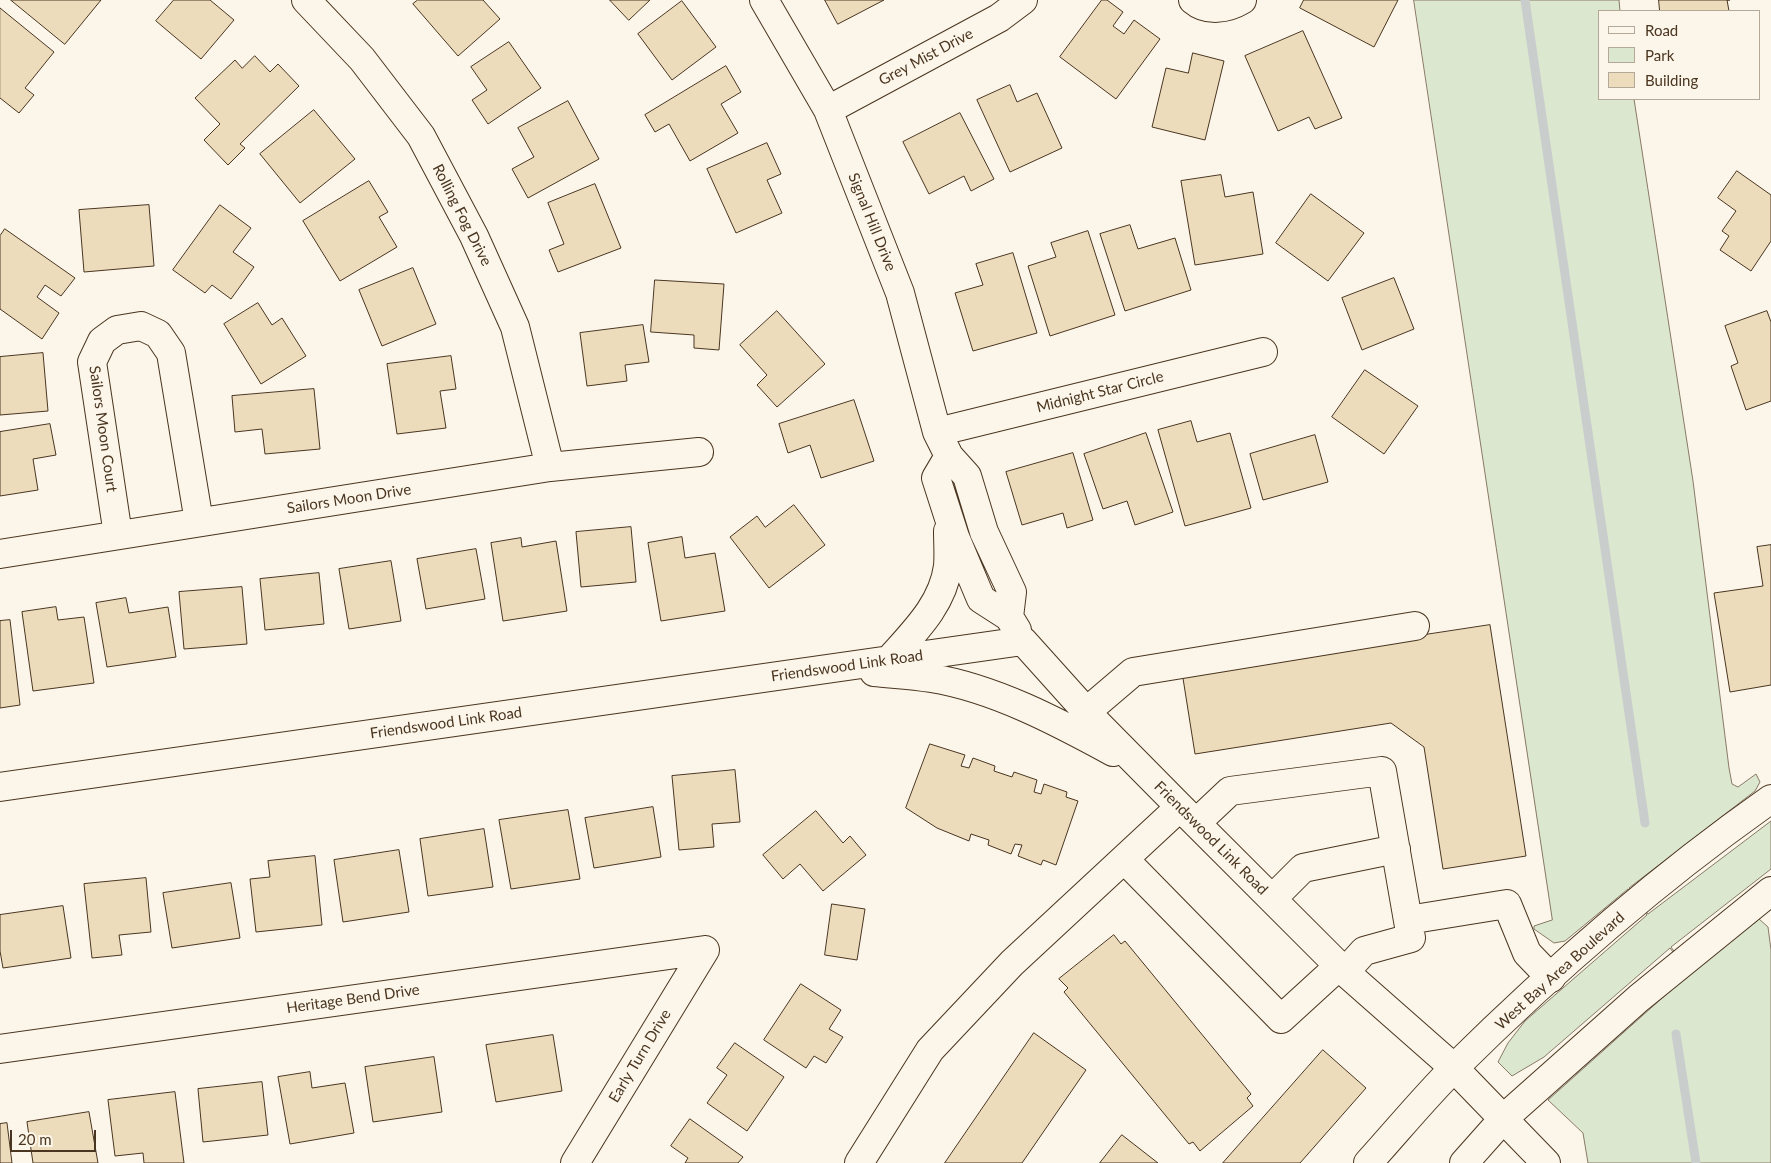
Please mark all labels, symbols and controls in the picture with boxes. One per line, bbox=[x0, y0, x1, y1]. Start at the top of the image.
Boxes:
legend bbox=[1598, 10, 1761, 100]
text: Road bbox=[1645, 21, 1678, 39]
street label: Grey Mist Drive bbox=[876, 25, 976, 89]
text: Park bbox=[1645, 46, 1674, 64]
text: Building bbox=[1645, 71, 1698, 89]
street label: Rolling Fog Drive bbox=[429, 161, 495, 269]
street label: Signal Hill Drive bbox=[844, 170, 900, 274]
street label: Sailors Moon Court bbox=[85, 365, 121, 493]
street label: Midnight Star Circle bbox=[1035, 367, 1165, 417]
street label: Sailors Moon Drive bbox=[286, 480, 412, 518]
street label: Friendswood Link Road bbox=[770, 646, 924, 686]
street label: Friendswood Link Road bbox=[369, 703, 523, 743]
street label: Friendswood Link Road bbox=[1150, 777, 1272, 899]
street label: West Bay Area Boulevard bbox=[1492, 908, 1628, 1034]
street label: Heritage Bend Drive bbox=[285, 981, 421, 1017]
street label: Early Turn Drive bbox=[605, 1006, 675, 1106]
scale bar bbox=[12, 1120, 99, 1152]
text: 20 m bbox=[18, 1130, 52, 1148]

